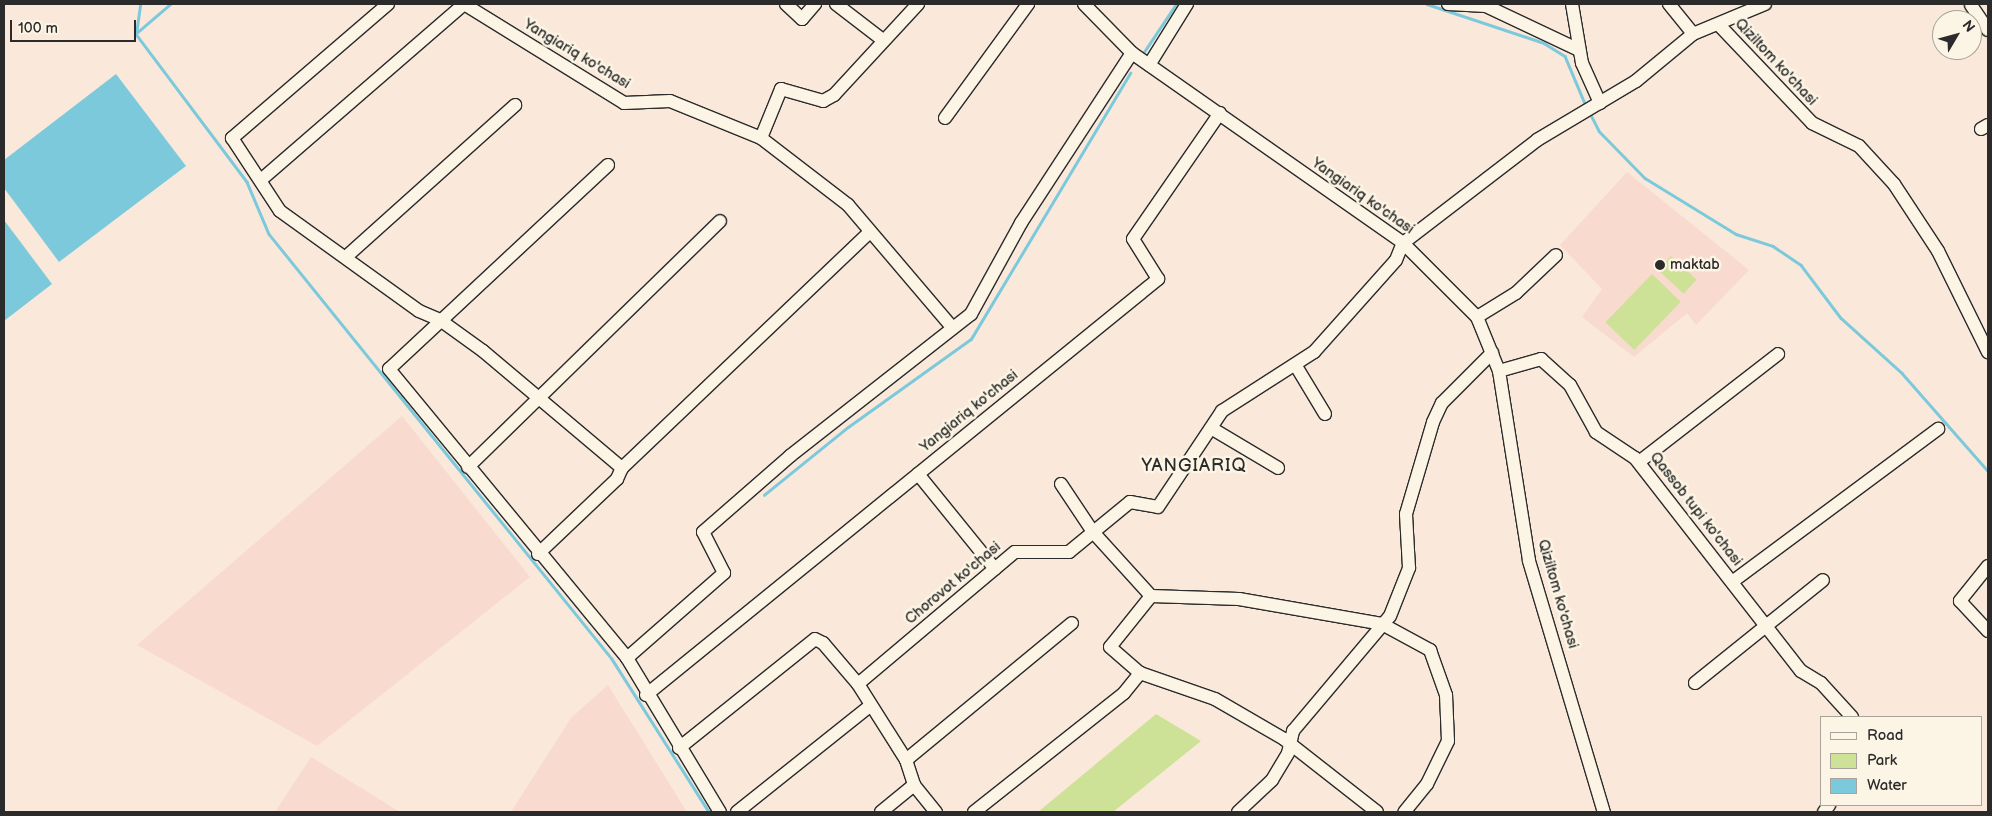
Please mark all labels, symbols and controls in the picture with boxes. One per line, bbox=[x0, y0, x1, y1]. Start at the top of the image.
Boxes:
scale bar bbox=[12, 10, 139, 42]
north arrow bbox=[1932, 10, 1982, 60]
street label: Yangiariq ko'chasi bbox=[520, 15, 634, 93]
street label: Qiziltom ko'chasi bbox=[1731, 15, 1821, 109]
text: N bbox=[1959, 17, 1979, 36]
text: 100 m bbox=[18, 19, 58, 38]
street label: Yangiariq ko'chasi bbox=[1308, 154, 1418, 238]
place label: maktab bbox=[1670, 256, 1720, 274]
marker: maktab bbox=[1654, 259, 1666, 271]
street label: Yangiariq ko'chasi bbox=[916, 366, 1022, 456]
street label: Qassob tupi ko'chasi bbox=[1646, 449, 1746, 569]
district label: YANGIARIQ bbox=[1140, 455, 1248, 477]
street label: Qiziltom ko'chasi bbox=[1534, 537, 1582, 651]
street label: Chorovot ko'chasi bbox=[902, 538, 1004, 628]
legend bbox=[1820, 716, 1982, 806]
text: Road bbox=[1867, 726, 1903, 745]
text: Park bbox=[1867, 751, 1897, 770]
text: Water bbox=[1867, 776, 1907, 795]

